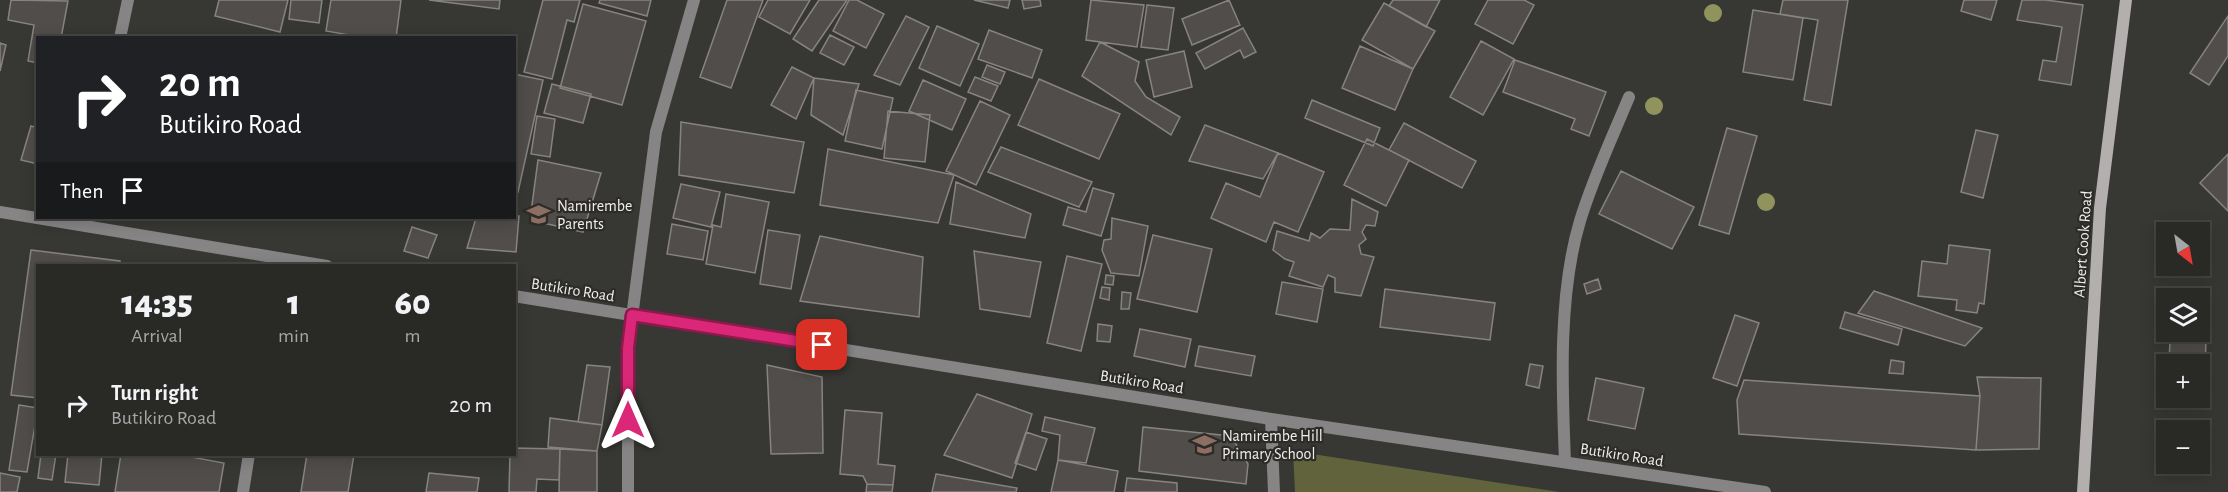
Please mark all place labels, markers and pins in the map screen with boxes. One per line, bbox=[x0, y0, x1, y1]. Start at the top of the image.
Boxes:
place label: Namirembe Parents bbox=[557, 198, 632, 232]
school or university icon: Namirembe Parents bbox=[526, 201, 552, 227]
pin bbox=[796, 319, 847, 370]
place label: Namirembe Hill Primary School bbox=[1222, 428, 1323, 463]
school or university icon: Namirembe Hill Primary School bbox=[1191, 431, 1217, 457]

